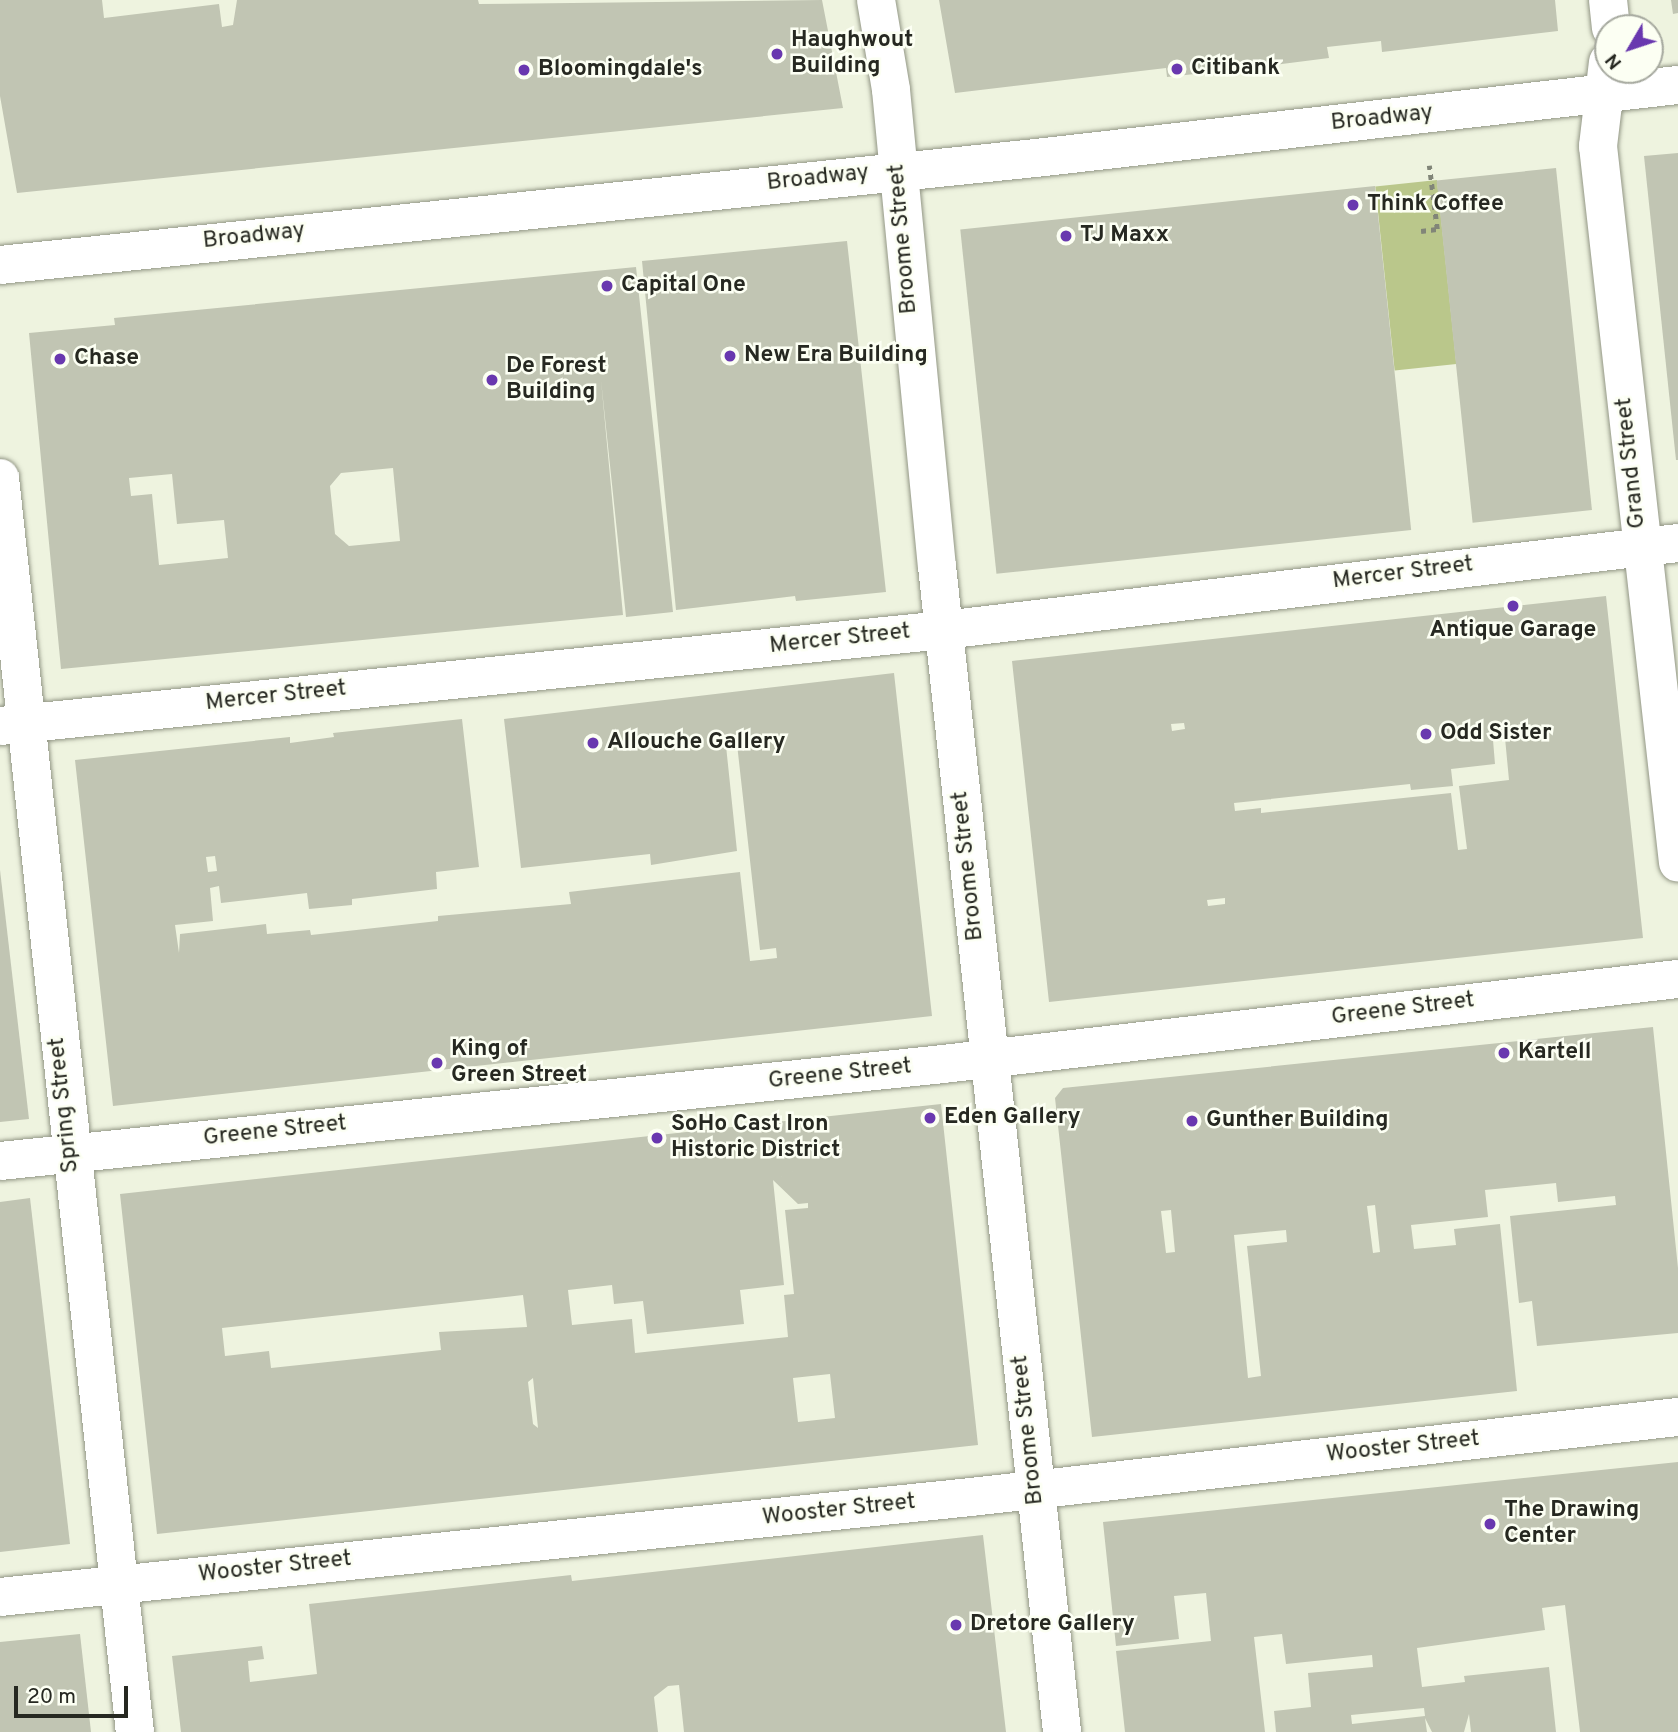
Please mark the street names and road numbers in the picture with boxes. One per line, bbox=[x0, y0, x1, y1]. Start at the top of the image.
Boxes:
street label: Broadway bbox=[1330, 100, 1434, 138]
street label: Broadway bbox=[766, 160, 870, 198]
street label: Broome Street bbox=[884, 163, 924, 315]
street label: Broadway bbox=[202, 218, 306, 256]
street label: Grand Street bbox=[1611, 396, 1653, 530]
street label: Mercer Street bbox=[1331, 552, 1475, 596]
street label: Mercer Street bbox=[768, 619, 912, 661]
street label: Mercer Street bbox=[204, 676, 348, 718]
street label: Broome Street bbox=[947, 790, 991, 942]
street label: Greene Street bbox=[1330, 988, 1476, 1032]
street label: Spring Street bbox=[44, 1036, 86, 1174]
street label: Greene Street bbox=[767, 1054, 913, 1096]
street label: Greene Street bbox=[202, 1111, 348, 1153]
street label: Broome Street bbox=[1007, 1354, 1051, 1506]
street label: Wooster Street bbox=[1325, 1426, 1481, 1470]
street label: Wooster Street bbox=[761, 1489, 917, 1533]
street label: Wooster Street bbox=[197, 1546, 353, 1590]

